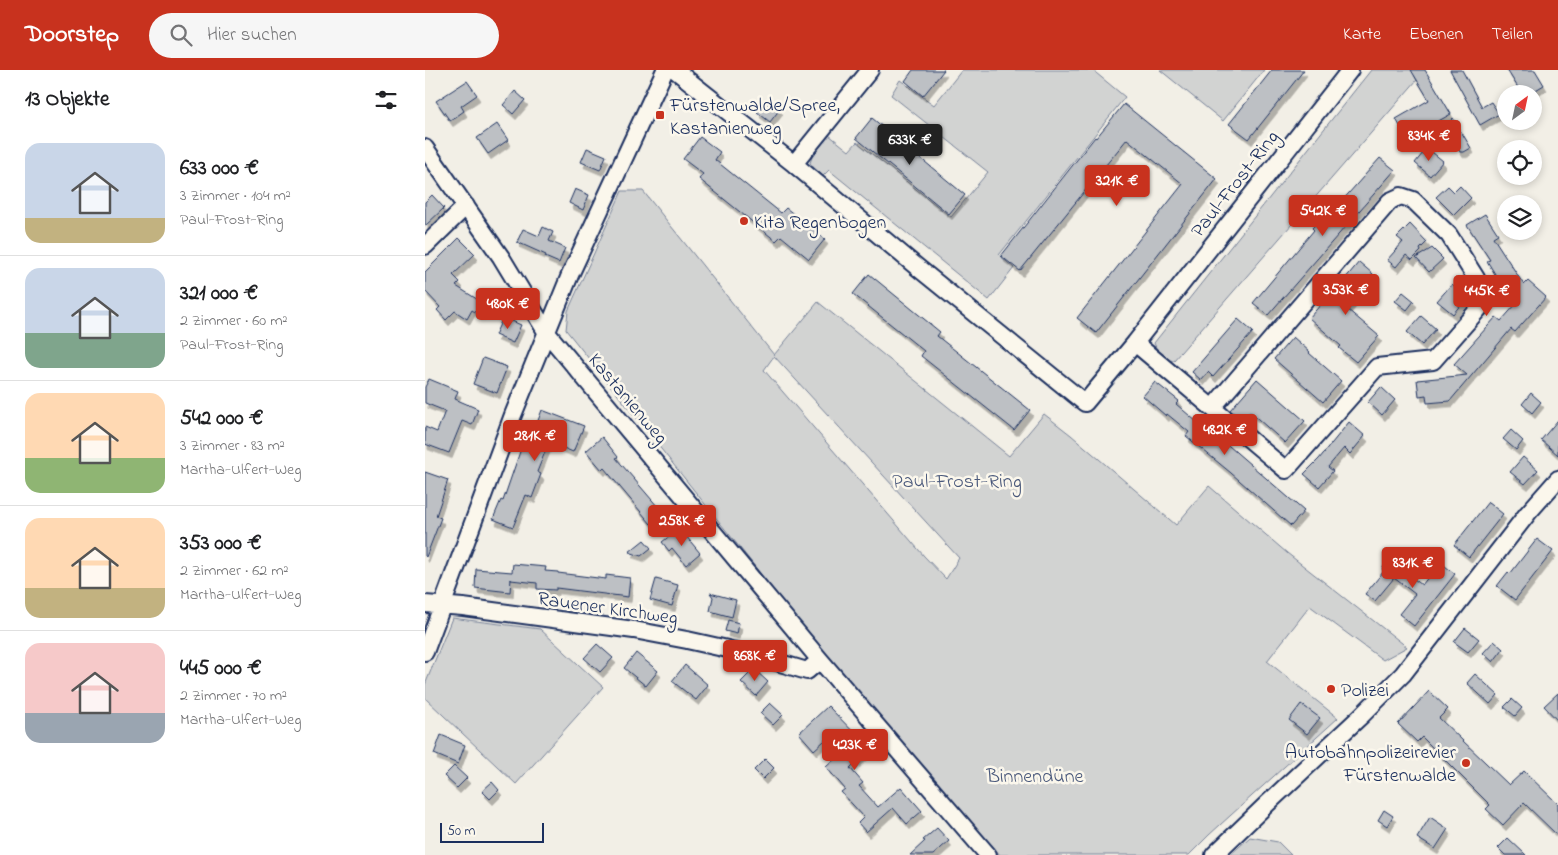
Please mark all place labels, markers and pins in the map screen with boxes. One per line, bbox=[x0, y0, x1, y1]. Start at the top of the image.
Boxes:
place label: Fürstenwalde/Spree, Kastanienweg bbox=[669, 92, 840, 145]
marker: Fürstenwalde/Spree, Kastanienweg bbox=[654, 109, 666, 121]
pin: 834K € bbox=[1388, 119, 1470, 162]
pin: 633K € bbox=[869, 124, 951, 166]
pin: 321K € bbox=[1076, 164, 1158, 207]
pin: 542K € bbox=[1282, 194, 1364, 237]
place label: Kita Regenbogen bbox=[754, 209, 887, 239]
marker: Kita Regenbogen bbox=[738, 215, 750, 227]
pin: 353K € bbox=[1305, 274, 1387, 316]
pin: 445K € bbox=[1446, 274, 1528, 317]
pin: 480K € bbox=[467, 288, 549, 330]
pin: 482K € bbox=[1184, 414, 1266, 456]
pin: 281K € bbox=[494, 420, 576, 462]
pin: 258K € bbox=[641, 504, 723, 547]
pin: 831K € bbox=[1372, 546, 1454, 589]
pin: 868K € bbox=[714, 640, 796, 682]
place label: Polizei bbox=[1341, 677, 1389, 706]
marker: Polizei bbox=[1325, 683, 1337, 695]
pin: 423K € bbox=[814, 728, 896, 771]
place label: Autobahnpolizeirevier Fürstenwalde bbox=[1285, 739, 1457, 791]
marker: Autobahnpolizeirevier Fürstenwalde bbox=[1460, 757, 1472, 769]

